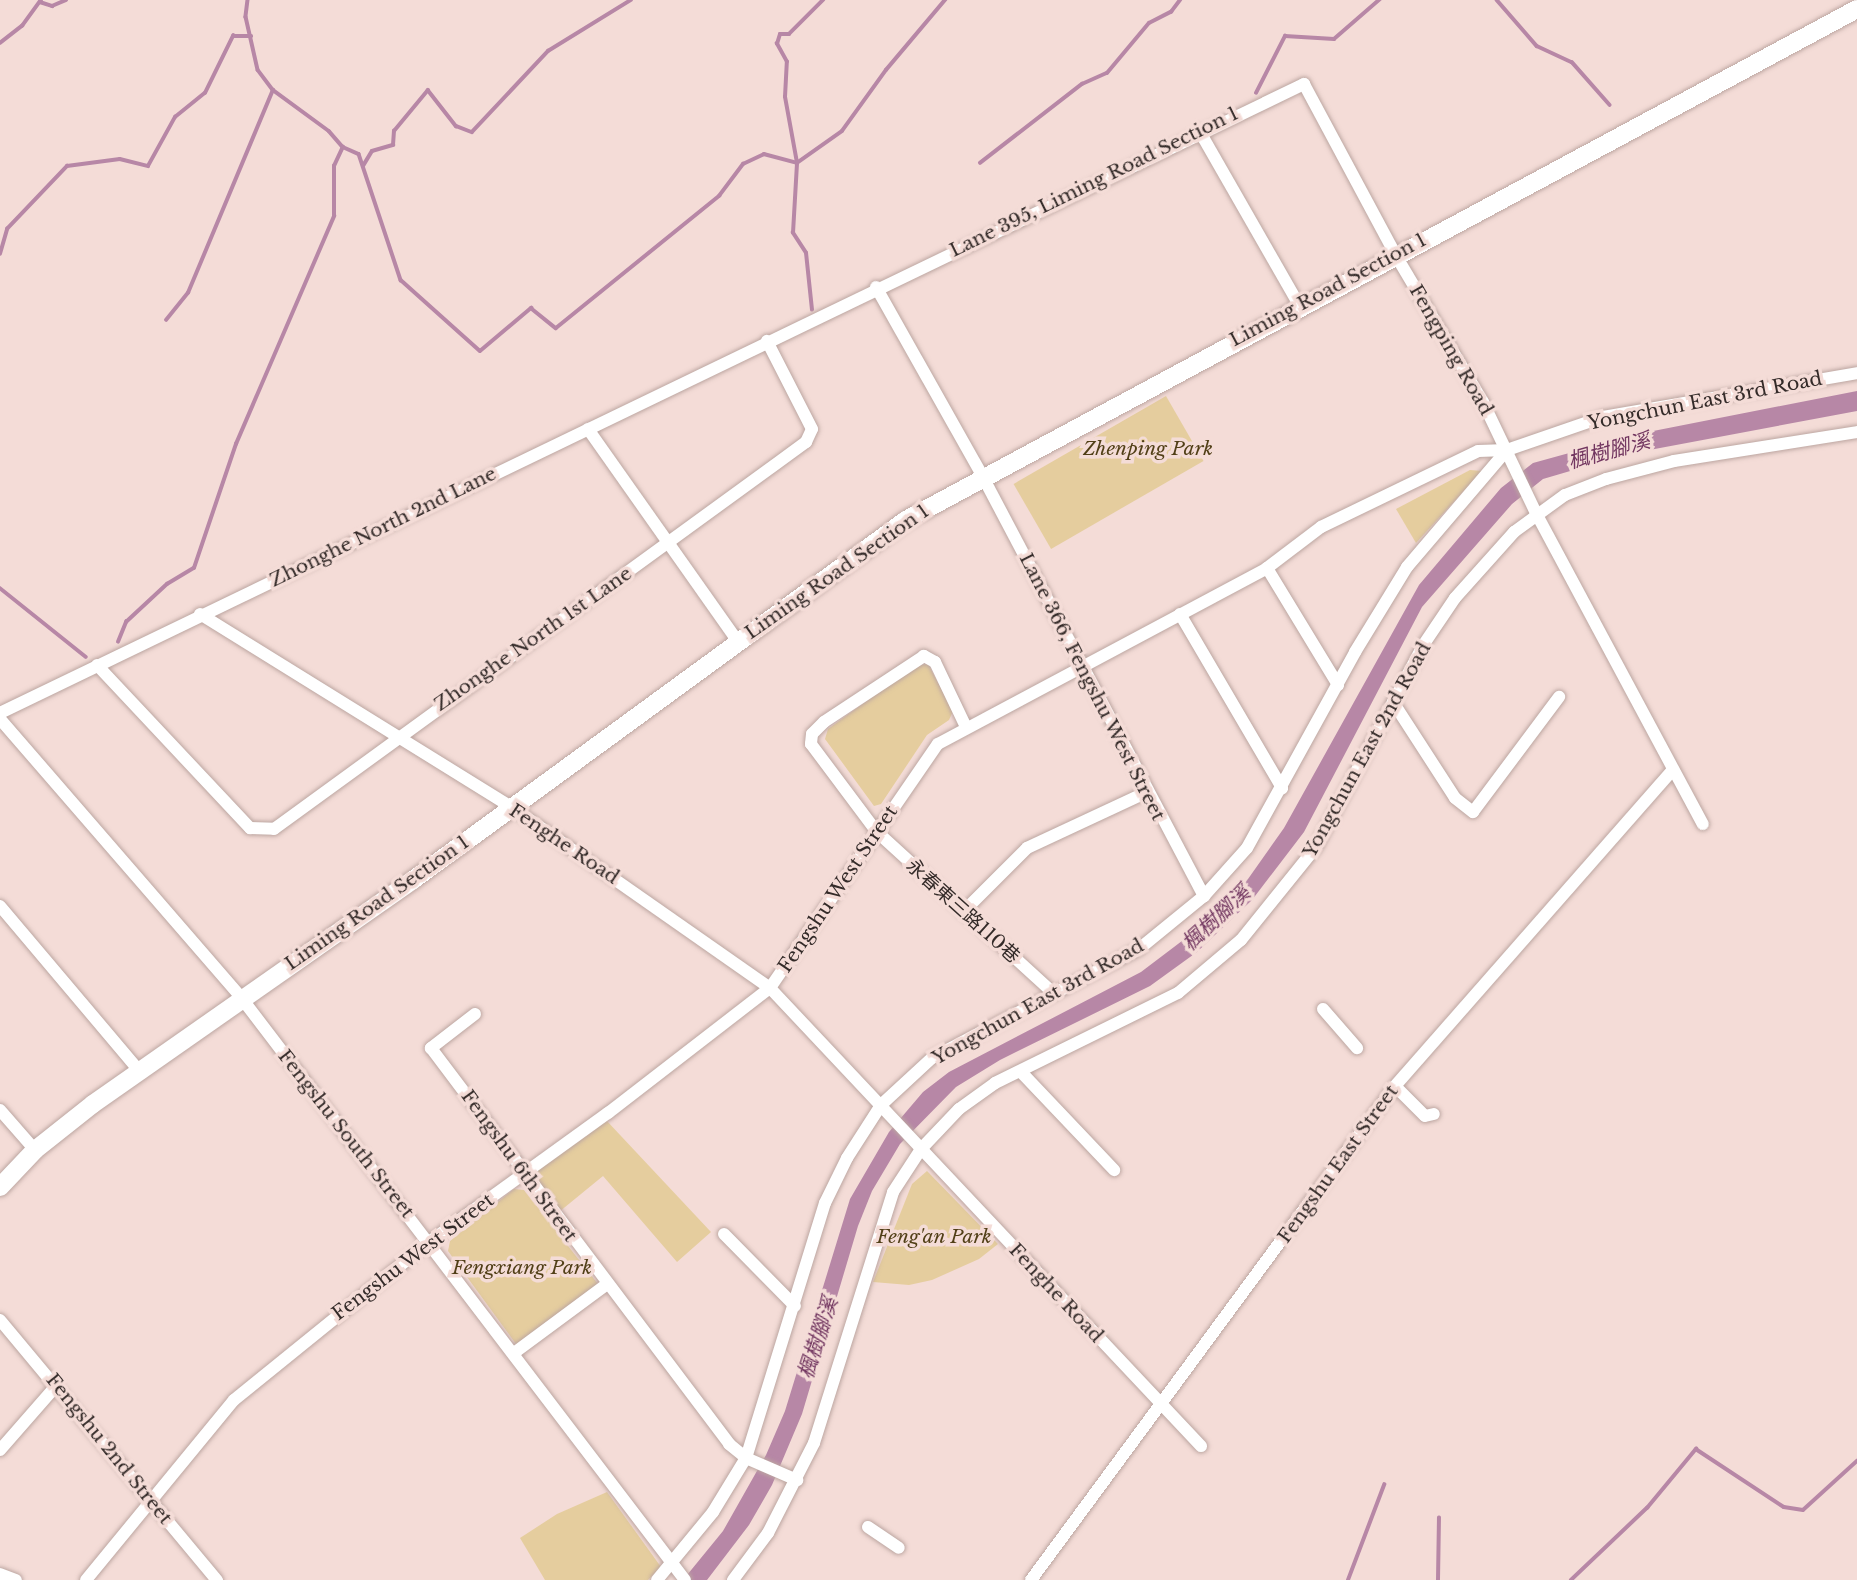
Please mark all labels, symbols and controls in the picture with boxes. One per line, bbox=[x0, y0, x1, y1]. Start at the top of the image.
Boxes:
street label: Lane 395, Liming Road Section 1 bbox=[946, 102, 1242, 262]
street label: Liming Road Section 1 bbox=[1226, 228, 1430, 352]
street label: Fengping Road bbox=[1404, 281, 1498, 419]
street label: Yongchun East 3rd Road bbox=[1586, 367, 1824, 435]
water label: 楓樹腳溪 bbox=[1565, 428, 1653, 474]
park label: Zhenping Park bbox=[1083, 438, 1213, 460]
street label: Zhonghe North 2nd Lane bbox=[266, 462, 500, 592]
street label: Liming Road Section 1 bbox=[741, 500, 933, 644]
street label: Lane 366, Fengshu West Street bbox=[1014, 549, 1170, 825]
street label: Zhonghe North 1st Lane bbox=[430, 562, 636, 716]
street label: Yongchun East 2nd Road bbox=[1298, 638, 1436, 862]
street label: Fenghe Road bbox=[505, 799, 623, 889]
street label: Fengshu West Street bbox=[773, 801, 903, 977]
street label: Liming Road Section 1 bbox=[281, 831, 473, 975]
street label: 永春東三路110巷 bbox=[902, 854, 1024, 968]
water label: 楓樹腳溪 bbox=[1177, 880, 1255, 956]
street label: Yongchun East 3rd Road bbox=[928, 934, 1148, 1070]
street label: Fengshu South Street bbox=[273, 1045, 419, 1223]
street label: Fengshu East Street bbox=[1273, 1080, 1403, 1248]
street label: Fengshu 6th Street bbox=[456, 1086, 582, 1246]
street label: Fengshu West Street bbox=[327, 1189, 499, 1325]
park label: Feng'an Park bbox=[876, 1226, 992, 1248]
street label: Fenghe Road bbox=[1004, 1239, 1108, 1347]
park label: Fengxiang Park bbox=[452, 1257, 592, 1279]
water label: 楓樹腳溪 bbox=[793, 1294, 843, 1382]
street label: Fengshu 2nd Street bbox=[41, 1369, 177, 1529]

